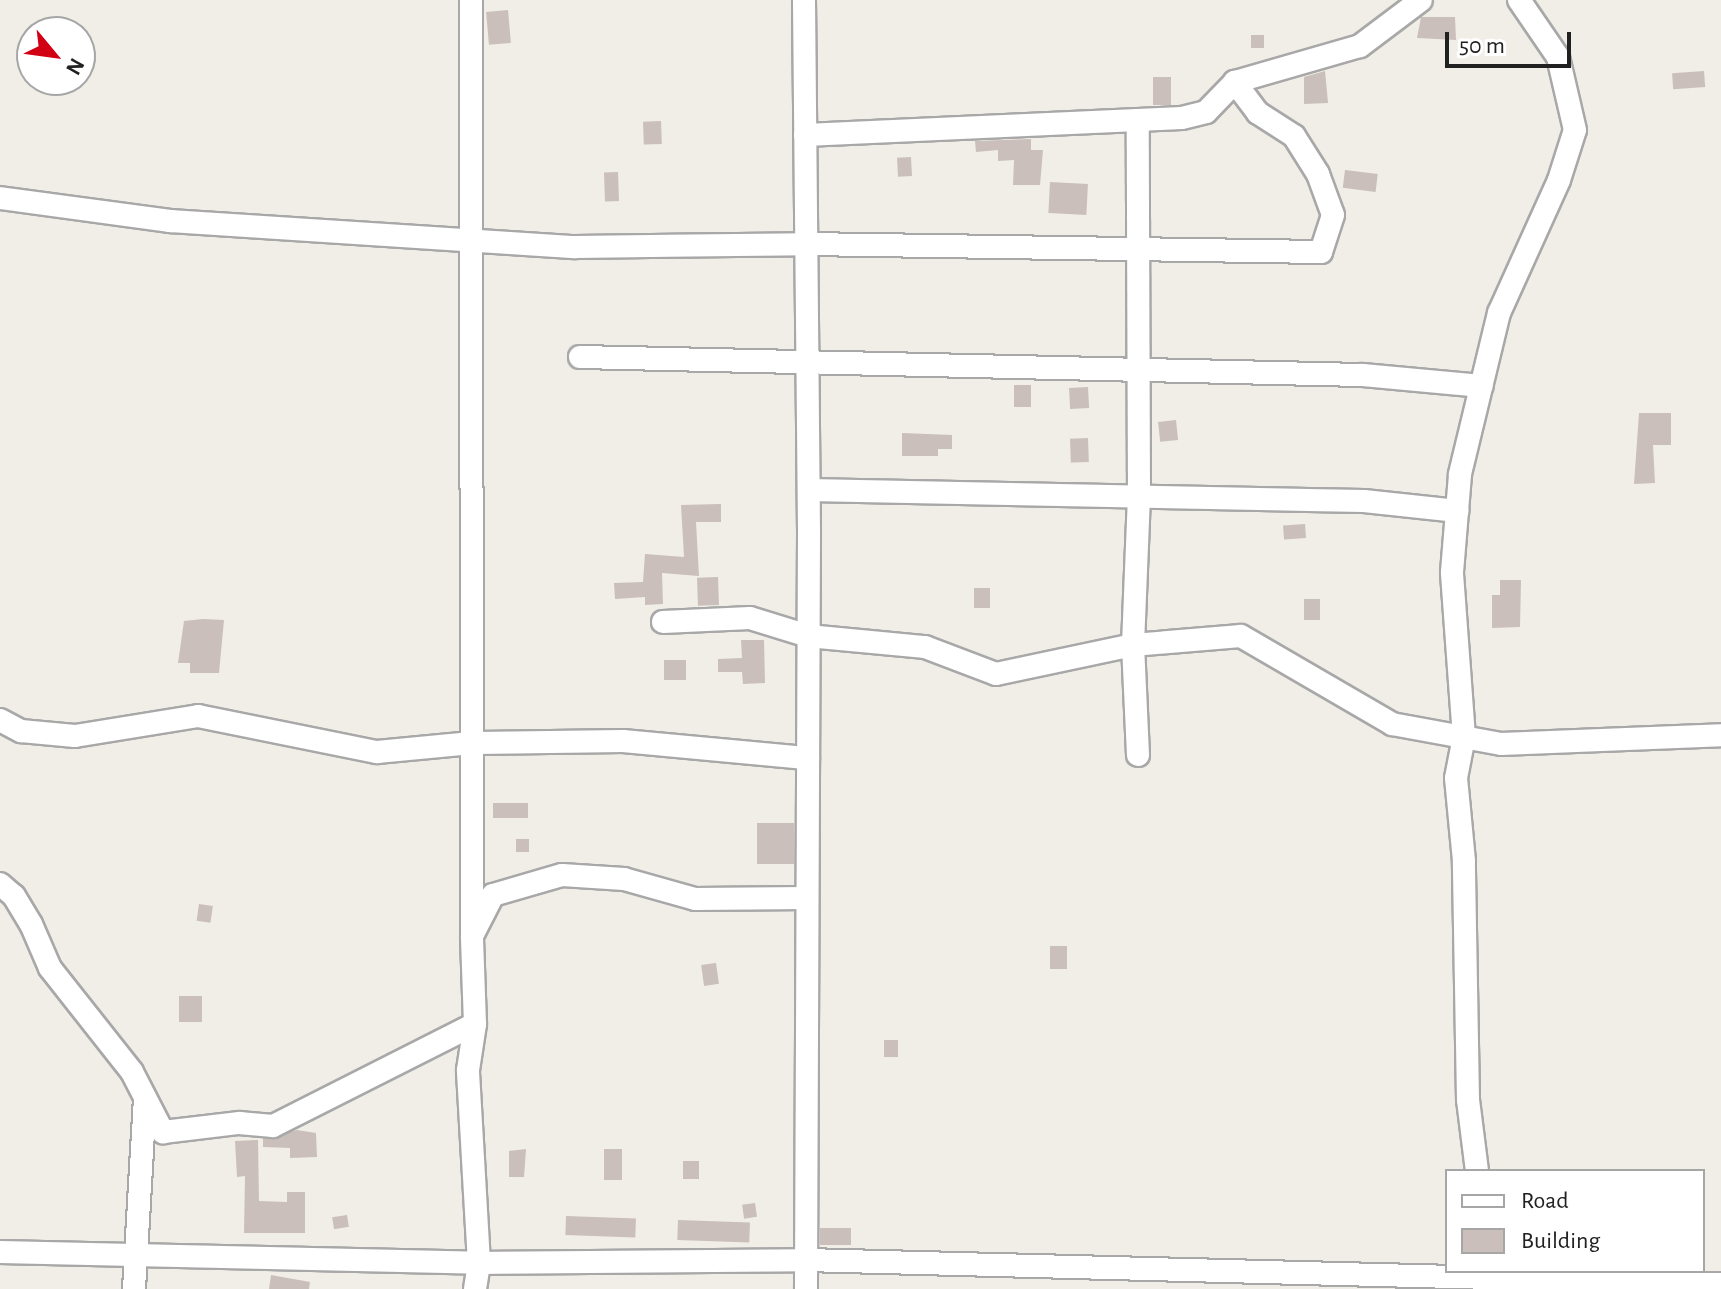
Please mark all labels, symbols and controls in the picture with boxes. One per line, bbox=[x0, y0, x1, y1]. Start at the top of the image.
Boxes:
north arrow bbox=[16, 16, 96, 96]
scale bar bbox=[1449, 16, 1575, 66]
text: 50 m bbox=[1459, 34, 1505, 58]
text: N bbox=[62, 55, 89, 79]
legend bbox=[1445, 1169, 1705, 1273]
text: Road bbox=[1521, 1189, 1569, 1213]
text: Building bbox=[1521, 1229, 1600, 1253]

